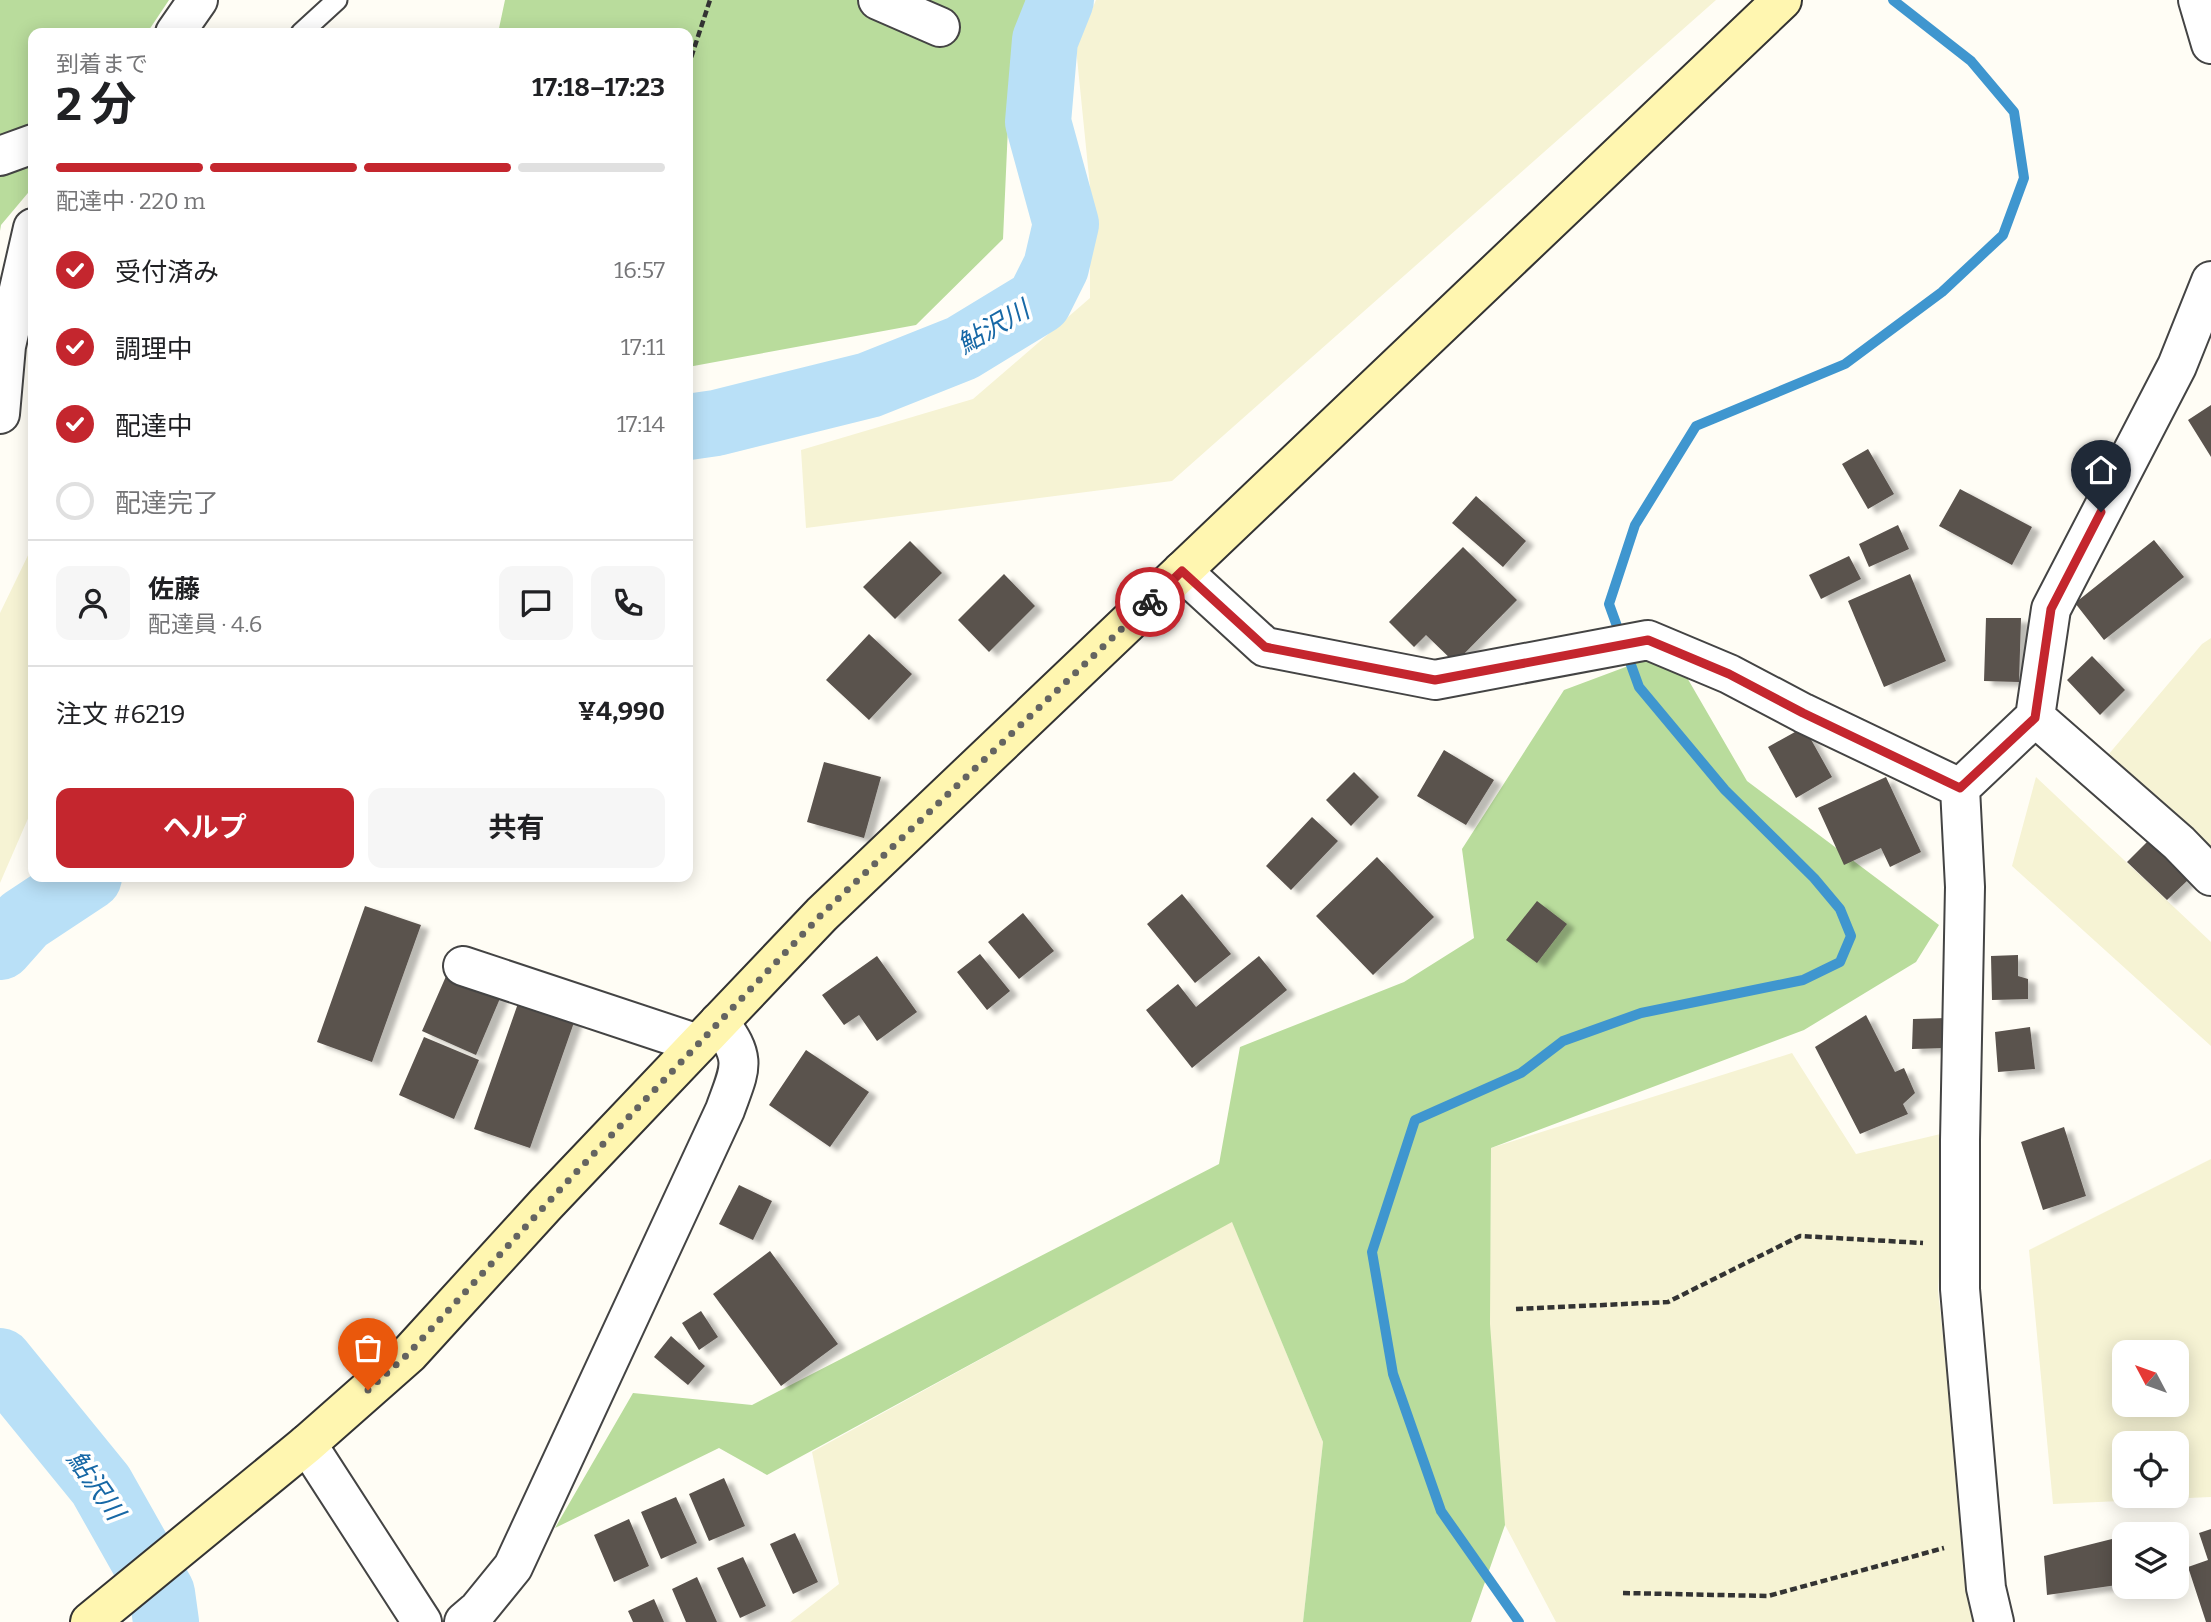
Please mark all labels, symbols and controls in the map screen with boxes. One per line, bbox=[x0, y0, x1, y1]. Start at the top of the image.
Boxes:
text: 到着まで bbox=[56, 50, 148, 78]
text: 17:18–17:23 bbox=[532, 72, 665, 103]
text: 2 分 bbox=[56, 77, 136, 132]
text: 配達中 · 220 m bbox=[56, 187, 205, 215]
icon: check bbox=[56, 251, 94, 289]
text: 16:57 bbox=[614, 256, 665, 284]
text: 受付済み bbox=[115, 257, 219, 288]
water label: 鮎沢川 bbox=[952, 293, 1037, 360]
icon: check bbox=[56, 328, 94, 366]
text: 17:11 bbox=[621, 333, 665, 361]
text: 調理中 bbox=[115, 334, 193, 365]
icon: check bbox=[56, 405, 94, 443]
text: 17:14 bbox=[617, 410, 665, 438]
text: 配達中 bbox=[115, 411, 193, 442]
pin bbox=[2071, 440, 2131, 512]
icon: home bbox=[2082, 451, 2120, 489]
text: 配達完了 bbox=[115, 488, 219, 519]
button: person bbox=[56, 566, 130, 640]
button: chat bbox=[499, 566, 573, 640]
button: phone bbox=[591, 566, 665, 640]
courier bbox=[1115, 567, 1185, 637]
text: 佐藤 bbox=[148, 574, 200, 605]
icon: bike bbox=[1131, 583, 1169, 621]
text: 配達員 · 4.6 bbox=[148, 610, 262, 638]
text: ¥4,990 bbox=[578, 696, 665, 727]
text: 注文 #6219 bbox=[56, 699, 186, 730]
button: ヘルプ bbox=[56, 788, 354, 868]
button: 共有 bbox=[368, 788, 665, 868]
pin bbox=[338, 1318, 398, 1390]
icon: bag bbox=[349, 1329, 387, 1367]
north arrow bbox=[2112, 1340, 2189, 1418]
map controls bbox=[2112, 1340, 2189, 1599]
button: locate bbox=[2112, 1431, 2189, 1508]
water label: 鮎沢川 bbox=[61, 1444, 132, 1529]
button: layers bbox=[2112, 1522, 2189, 1599]

